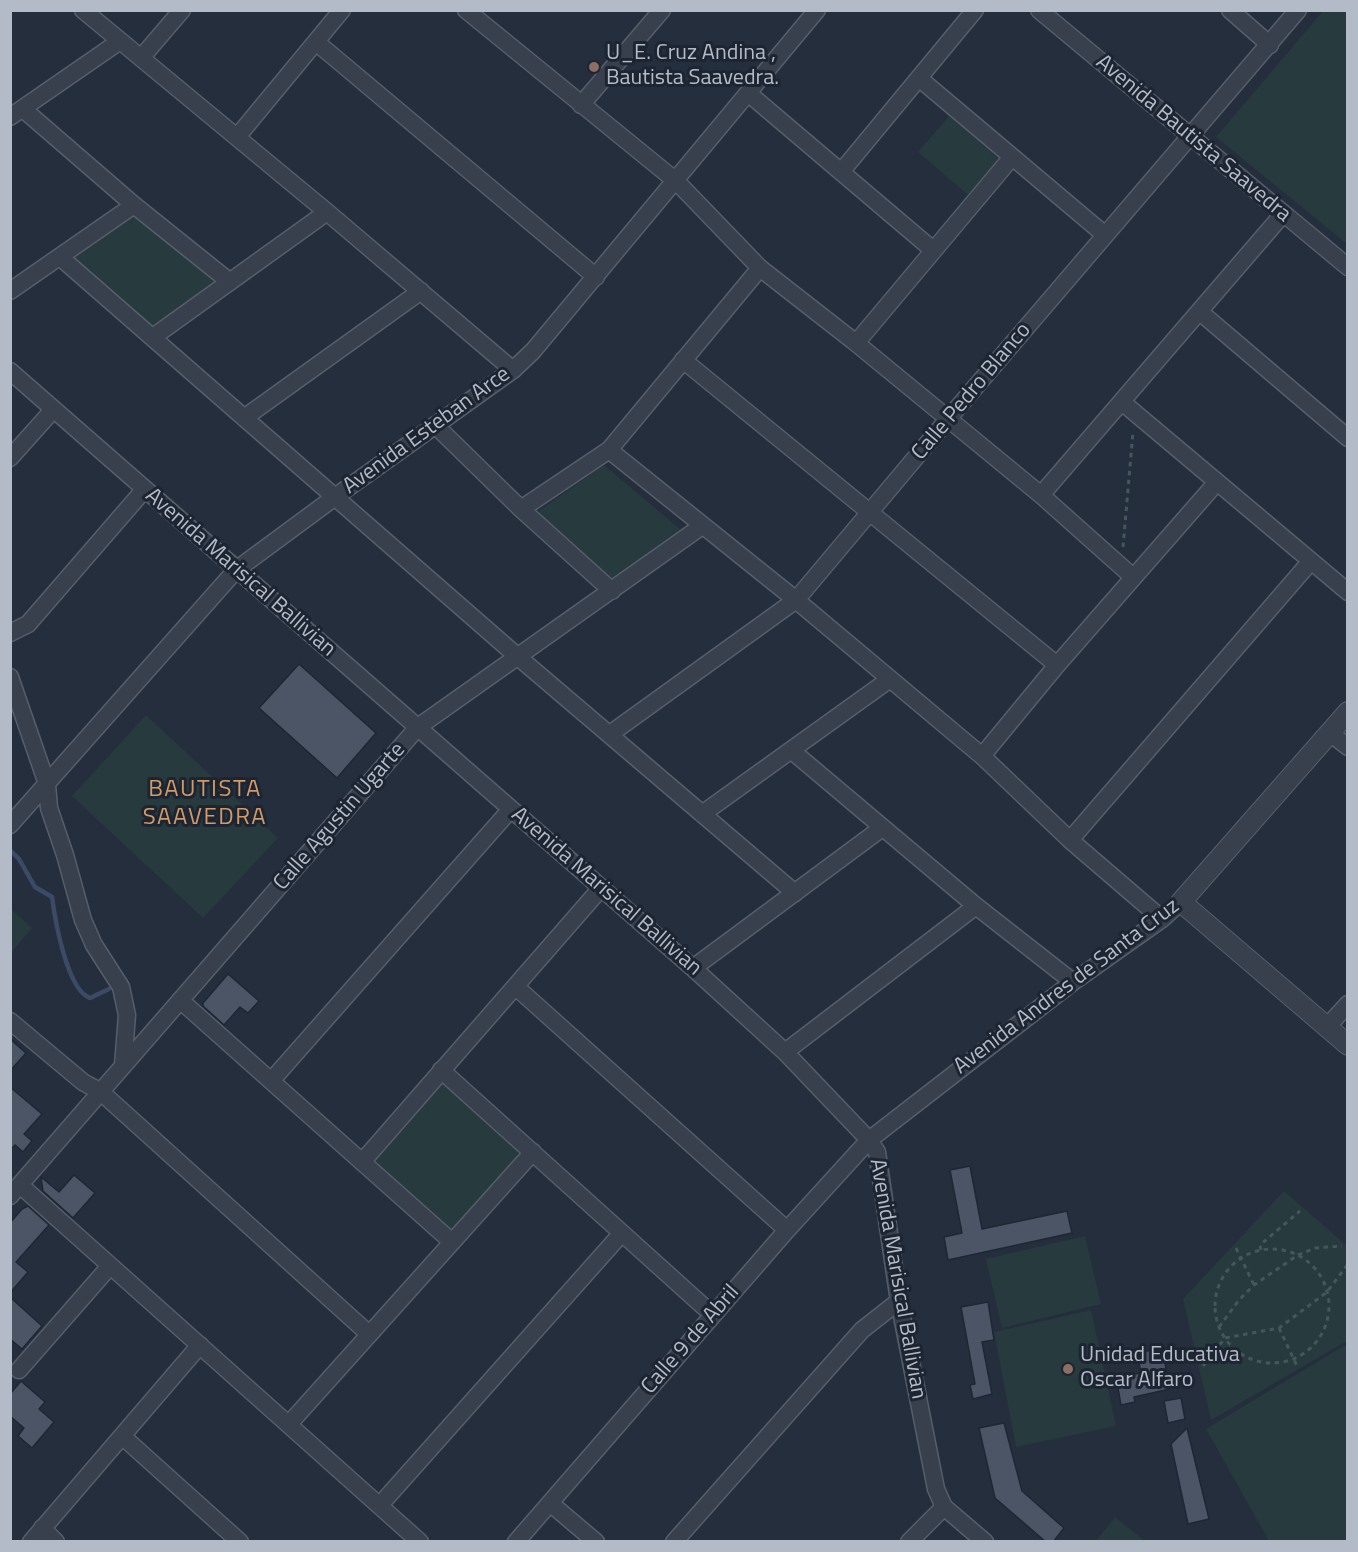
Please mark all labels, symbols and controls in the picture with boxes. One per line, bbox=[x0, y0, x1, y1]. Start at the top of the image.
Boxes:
place label: U_E. Cruz Andina , Bautista Saavedra. bbox=[606, 41, 779, 92]
street label: Avenida Bautista Saavedra bbox=[1090, 50, 1296, 228]
marker: U_E. Cruz Andina , Bautista Saavedra. bbox=[587, 60, 601, 74]
street label: Calle Pedro Blanco bbox=[907, 318, 1037, 466]
street label: Avenida Esteban Arce bbox=[338, 362, 516, 500]
street label: Avenida Marisical Ballivian bbox=[139, 483, 341, 663]
street label: Calle Agustin Ugarte bbox=[269, 738, 411, 896]
district label: BAUTISTA SAAVEDRA bbox=[143, 776, 267, 832]
street label: Avenida Marisical Ballivian bbox=[505, 802, 707, 982]
street label: Avenida Andres de Santa Cruz bbox=[949, 894, 1185, 1080]
street label: Avenida Marisical Ballivian bbox=[863, 1157, 931, 1401]
street label: Calle 9 de Abril bbox=[636, 1280, 746, 1400]
place label: Unidad Educativa Oscar Alfaro bbox=[1080, 1343, 1240, 1394]
marker: Unidad Educativa Oscar Alfaro bbox=[1061, 1362, 1075, 1376]

